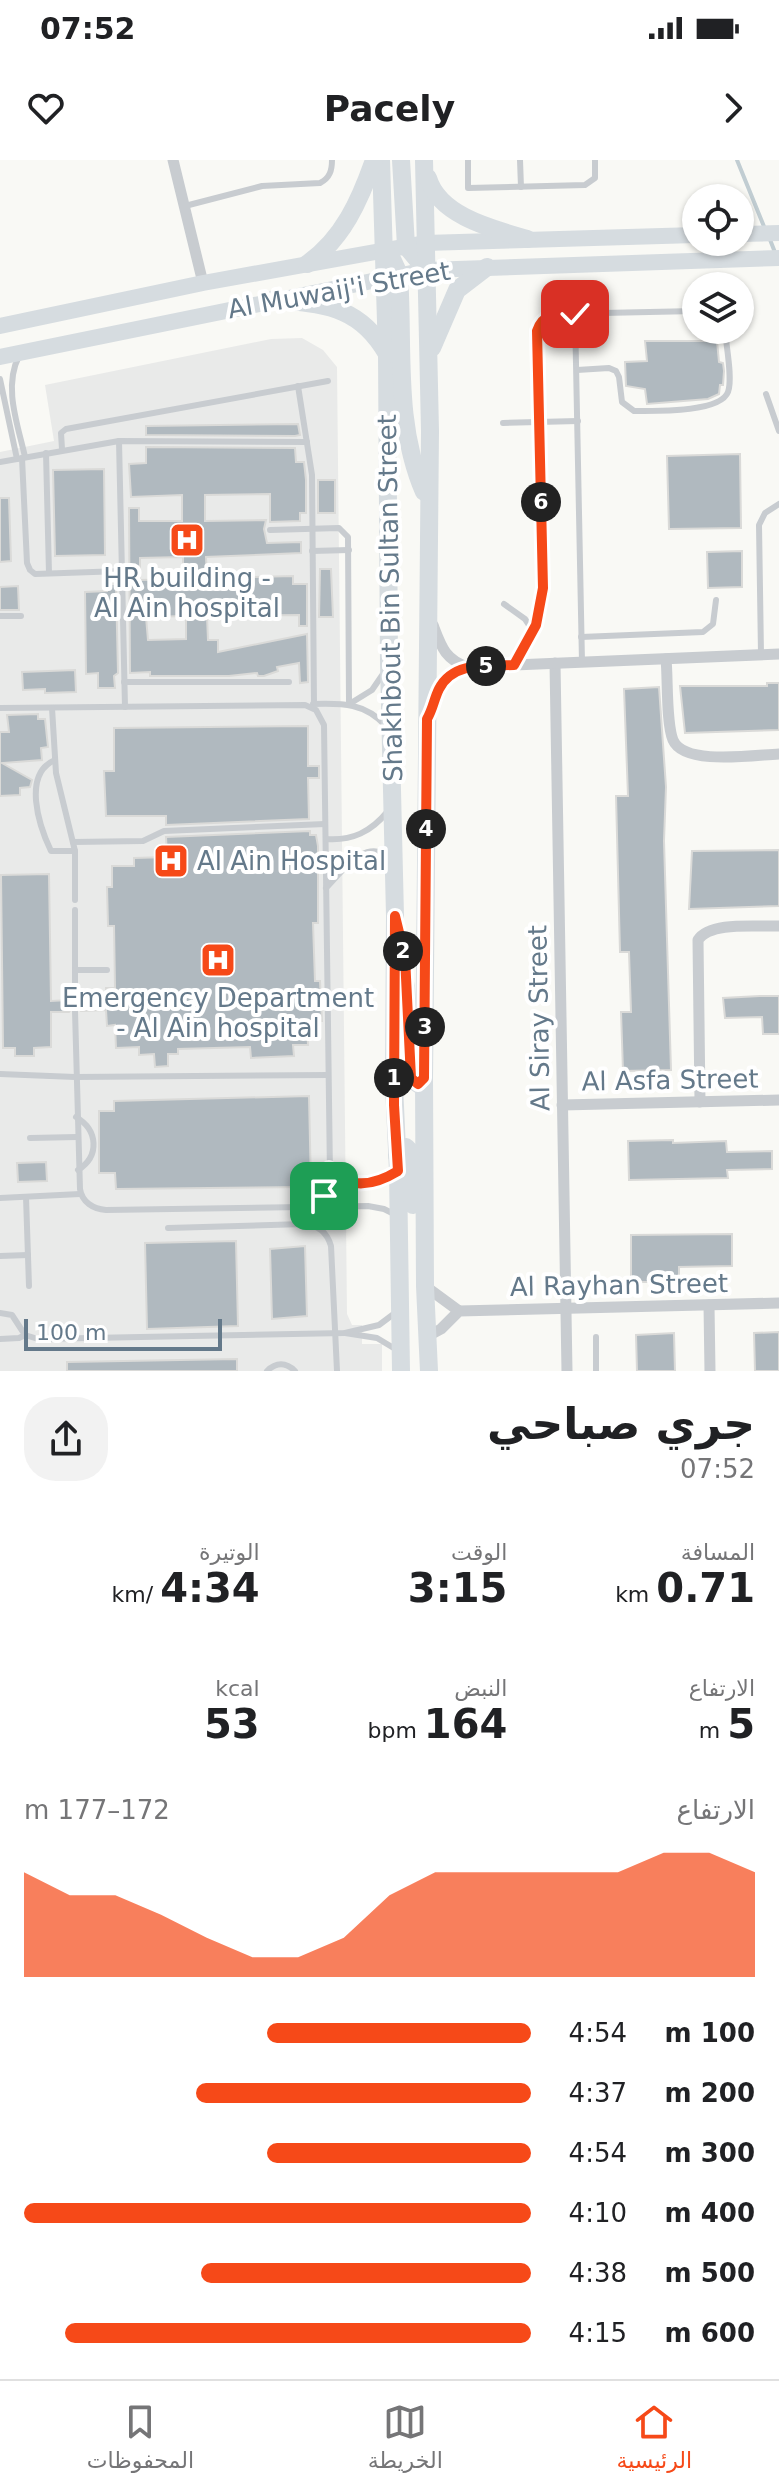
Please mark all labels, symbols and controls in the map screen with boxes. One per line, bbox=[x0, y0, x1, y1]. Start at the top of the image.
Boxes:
text: 07:52 bbox=[40, 11, 136, 46]
icon: heart bbox=[24, 86, 68, 130]
icon: forward bbox=[711, 86, 755, 130]
text: Pacely bbox=[324, 88, 455, 129]
map controls bbox=[682, 184, 754, 344]
button: locate bbox=[682, 184, 754, 256]
street label: Al Muwaij'i Street bbox=[225, 256, 453, 324]
button: layers bbox=[682, 272, 754, 344]
pin bbox=[541, 280, 609, 348]
icon: check bbox=[553, 292, 597, 336]
street label: Shakhbout Bin Sultan Street bbox=[372, 414, 408, 782]
pin: 6 bbox=[521, 482, 561, 522]
text: 6 bbox=[533, 489, 549, 514]
hospital icon: HR building - Al Ain hospital bbox=[168, 521, 206, 559]
place label: HR building - Al Ain hospital bbox=[94, 563, 280, 623]
pin: 5 bbox=[466, 646, 506, 686]
text: 5 bbox=[478, 653, 494, 678]
pin: 4 bbox=[406, 809, 446, 849]
text: 4 bbox=[418, 816, 434, 841]
hospital icon: Al Ain Hospital bbox=[152, 842, 190, 880]
place label: Al Ain Hospital bbox=[197, 846, 386, 876]
street label: Al Siray Street bbox=[522, 925, 556, 1111]
pin: 2 bbox=[383, 931, 423, 971]
text: 2 bbox=[395, 938, 411, 963]
hospital icon: Emergency Department - Al Ain hospital bbox=[199, 941, 237, 979]
place label: Emergency Department - Al Ain hospital bbox=[62, 983, 374, 1043]
pin: 3 bbox=[405, 1007, 445, 1047]
text: 3 bbox=[417, 1014, 433, 1039]
pin: 1 bbox=[374, 1058, 414, 1098]
street label: Al Asfa Street bbox=[581, 1063, 759, 1097]
text: 1 bbox=[386, 1065, 402, 1090]
pin bbox=[290, 1162, 358, 1230]
icon: arrive bbox=[302, 1174, 346, 1218]
street label: Al Rayhan Street bbox=[510, 1268, 728, 1302]
scale bar bbox=[24, 1315, 222, 1351]
text: 100 m bbox=[36, 1320, 106, 1345]
button: share bbox=[24, 1397, 108, 1481]
text: جري صباحي bbox=[487, 1398, 755, 1449]
text: 07:52 bbox=[680, 1454, 755, 1484]
text: الوتيرة bbox=[199, 1540, 260, 1565]
text: الوقت bbox=[451, 1540, 507, 1565]
text: المسافة bbox=[681, 1540, 755, 1565]
text: 4:34 bbox=[160, 1565, 260, 1611]
text: 3:15 bbox=[408, 1565, 507, 1611]
text: 0.71 bbox=[656, 1565, 755, 1611]
text: /km bbox=[112, 1582, 160, 1607]
text: km bbox=[615, 1582, 656, 1607]
text: kcal bbox=[215, 1676, 260, 1701]
text: النبض bbox=[454, 1676, 507, 1701]
text: الارتفاع bbox=[689, 1676, 755, 1701]
text: 53 bbox=[204, 1701, 260, 1747]
text: 164 bbox=[424, 1701, 507, 1747]
text: 5 bbox=[727, 1701, 755, 1747]
text: bpm bbox=[367, 1718, 424, 1743]
text: m bbox=[699, 1718, 727, 1743]
text: 172–177 m bbox=[24, 1795, 170, 1825]
text: الارتفاع bbox=[677, 1795, 755, 1825]
text: 4:54 bbox=[569, 2018, 627, 2048]
text: 100 m bbox=[665, 2018, 755, 2048]
text: 4:37 bbox=[569, 2078, 627, 2108]
text: 200 m bbox=[665, 2078, 755, 2108]
text: 4:54 bbox=[569, 2138, 627, 2168]
text: 300 m bbox=[665, 2138, 755, 2168]
text: 4:10 bbox=[569, 2198, 627, 2228]
text: 400 m bbox=[665, 2198, 755, 2228]
text: 4:38 bbox=[569, 2258, 627, 2288]
text: 500 m bbox=[665, 2258, 755, 2288]
text: 4:15 bbox=[569, 2318, 627, 2348]
text: 600 m bbox=[665, 2318, 755, 2348]
tab: المحفوظات bbox=[87, 2400, 194, 2473]
tab: الخريطة bbox=[368, 2400, 443, 2473]
tab: الرئيسية bbox=[616, 2400, 692, 2473]

